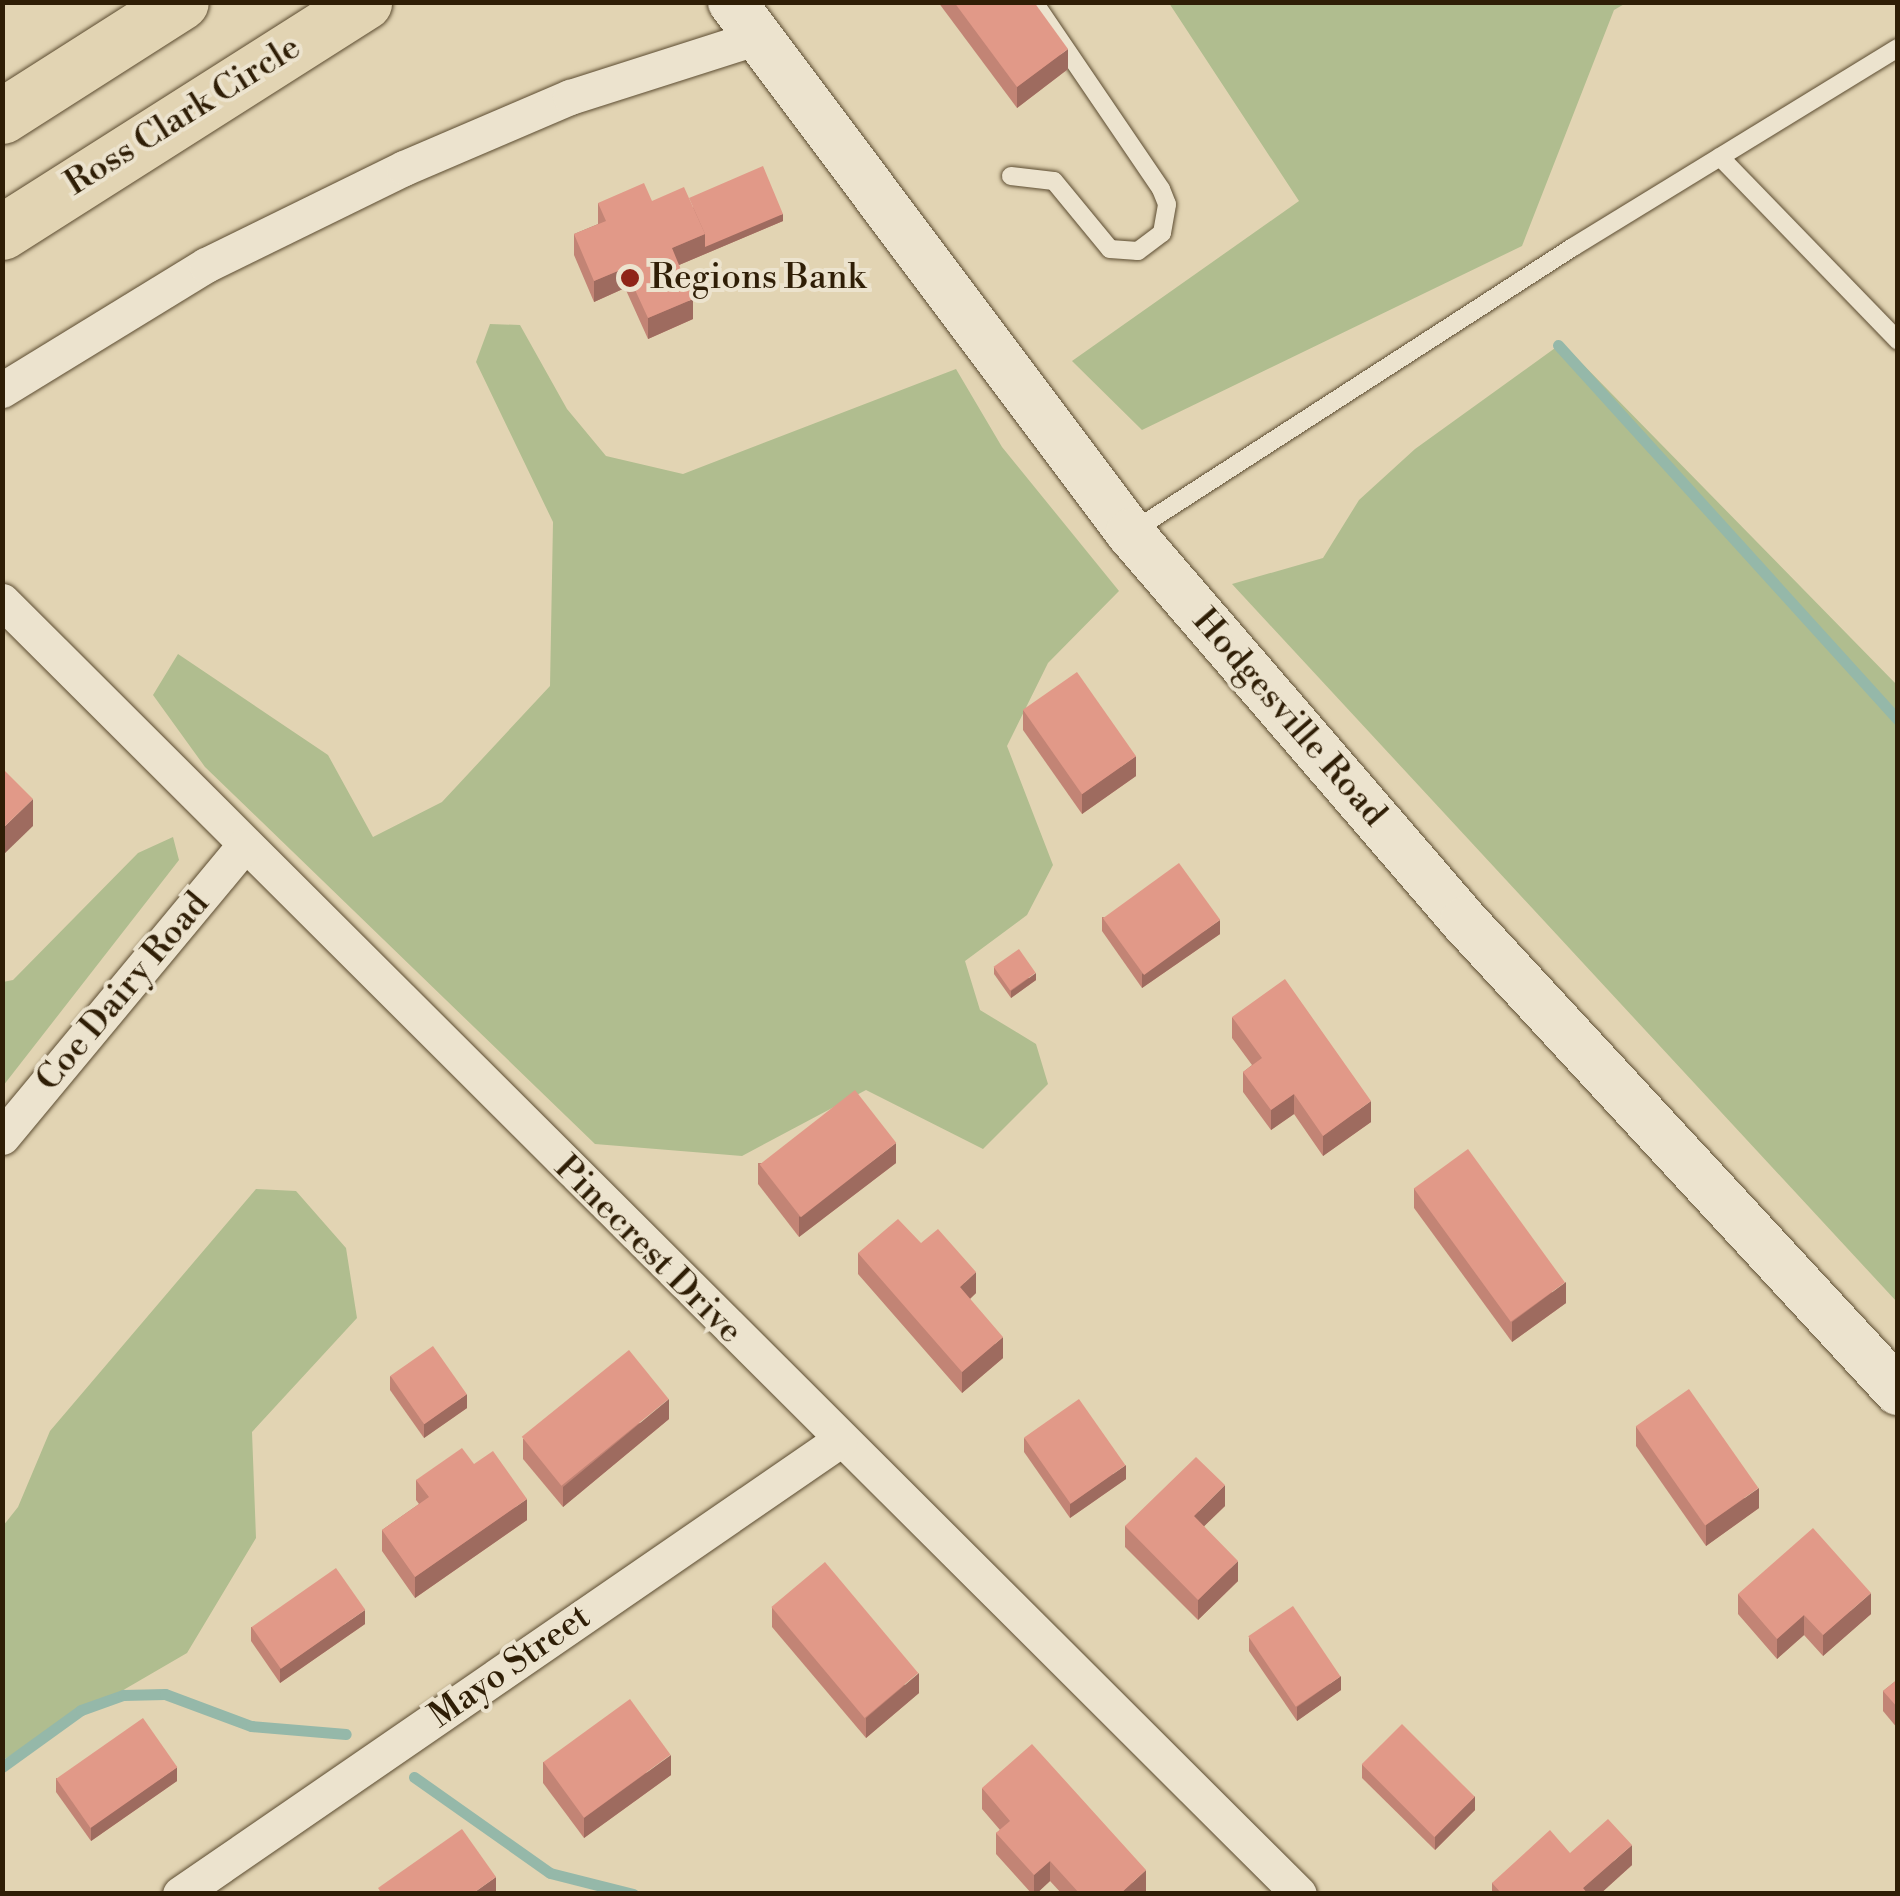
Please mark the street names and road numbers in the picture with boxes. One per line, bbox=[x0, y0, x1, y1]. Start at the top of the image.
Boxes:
street label: Ross Clark Circle bbox=[58, 27, 308, 205]
street label: Hodgesville Road bbox=[1183, 601, 1395, 835]
street label: Coe Dairy Road bbox=[28, 884, 218, 1100]
street label: Pinecrest Drive bbox=[545, 1147, 751, 1353]
street label: Mayo Street bbox=[422, 1596, 598, 1738]

